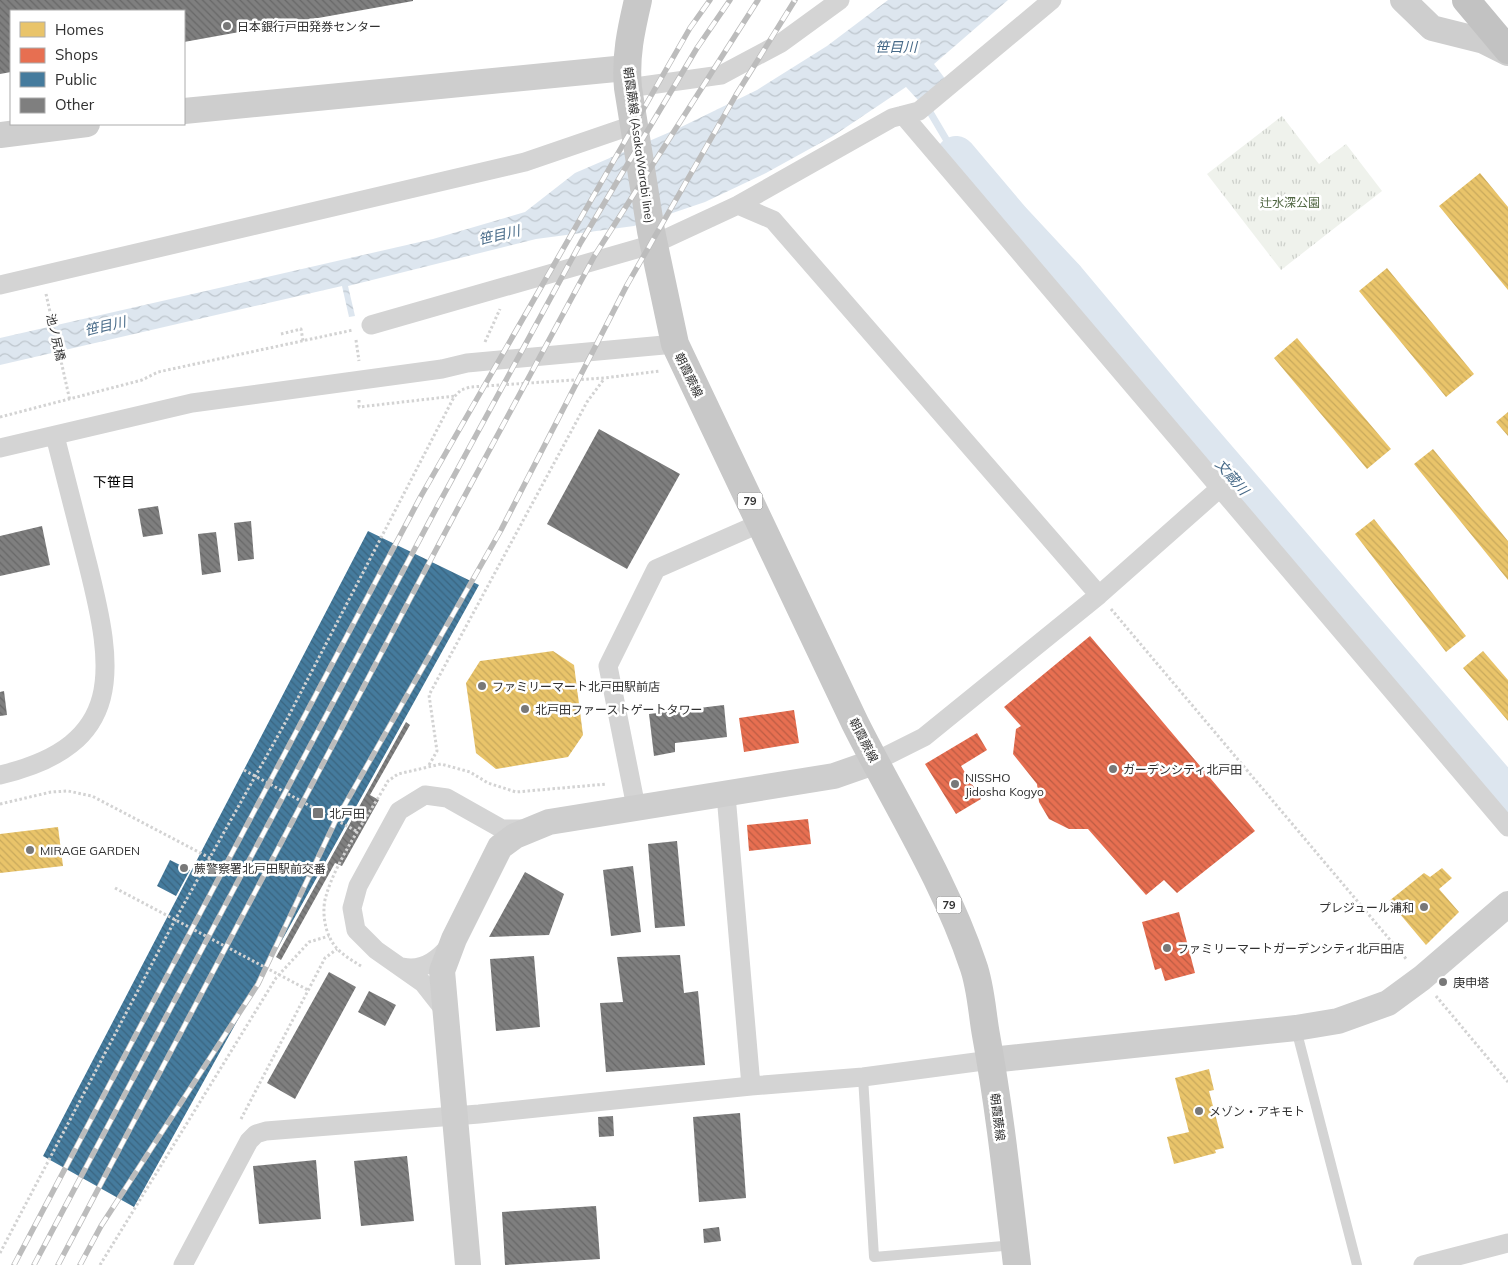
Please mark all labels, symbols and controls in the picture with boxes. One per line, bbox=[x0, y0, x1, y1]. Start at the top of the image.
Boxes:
legend bbox=[10, 10, 185, 125]
place label: 日本銀行戸田発券センター bbox=[237, 19, 381, 34]
text: Homes bbox=[55, 20, 104, 39]
marker: 日本銀行戸田発券センター bbox=[221, 20, 233, 32]
water label: 笹目川 bbox=[875, 38, 919, 56]
text: Shops bbox=[55, 45, 98, 64]
street label: 朝霞蕨線 (AsakaWarabi line) bbox=[621, 66, 657, 224]
text: Public bbox=[55, 70, 97, 89]
text: Other bbox=[55, 95, 95, 114]
park label: 辻水深公園 bbox=[1260, 195, 1320, 210]
water label: 笹目川 bbox=[477, 221, 523, 248]
street label: 池ノ尻橋 bbox=[43, 312, 69, 362]
water label: 笹目川 bbox=[83, 312, 129, 339]
street label: 朝霞蕨線 bbox=[672, 350, 706, 400]
water label: 文蔵川 bbox=[1211, 455, 1254, 500]
district label: 下笹目 bbox=[93, 473, 135, 491]
road number: 79 bbox=[738, 492, 762, 510]
place label: ファミリーマート北戸田駅前店 bbox=[492, 679, 660, 694]
marker: ファミリーマート北戸田駅前店 bbox=[476, 680, 488, 692]
place label: 北戸田ファーストゲートタワー bbox=[535, 702, 702, 717]
marker: 北戸田ファーストゲートタワー bbox=[519, 703, 531, 715]
street label: 朝霞蕨線 bbox=[846, 715, 882, 765]
place label: ガーデンシティ北戸田 bbox=[1123, 762, 1242, 777]
marker: ガーデンシティ北戸田 bbox=[1107, 763, 1119, 775]
place label: NISSHO Jidosha Kogyo bbox=[965, 770, 1044, 799]
marker: NISSHO Jidosha Kogyo bbox=[949, 778, 961, 790]
marker: 北戸田 bbox=[311, 806, 325, 820]
place label: 北戸田 bbox=[329, 806, 365, 821]
place label: MIRAGE GARDEN bbox=[40, 843, 140, 858]
marker: MIRAGE GARDEN bbox=[24, 844, 36, 856]
place label: 蕨警察署北戸田駅前交番 bbox=[194, 861, 326, 876]
marker: 蕨警察署北戸田駅前交番 bbox=[178, 862, 190, 874]
road number: 79 bbox=[936, 896, 962, 914]
place label: プレジュール浦和 bbox=[1319, 900, 1414, 915]
marker: プレジュール浦和 bbox=[1418, 901, 1430, 913]
place label: ファミリーマートガーデンシティ北戸田店 bbox=[1177, 941, 1404, 956]
marker: ファミリーマートガーデンシティ北戸田店 bbox=[1161, 942, 1173, 954]
place label: 庚申塔 bbox=[1453, 975, 1489, 990]
marker: 庚申塔 bbox=[1437, 976, 1449, 988]
street label: 朝霞蕨線 bbox=[988, 1092, 1008, 1142]
place label: メゾン・アキモト bbox=[1209, 1104, 1305, 1119]
marker: メゾン・アキモト bbox=[1193, 1105, 1205, 1117]

